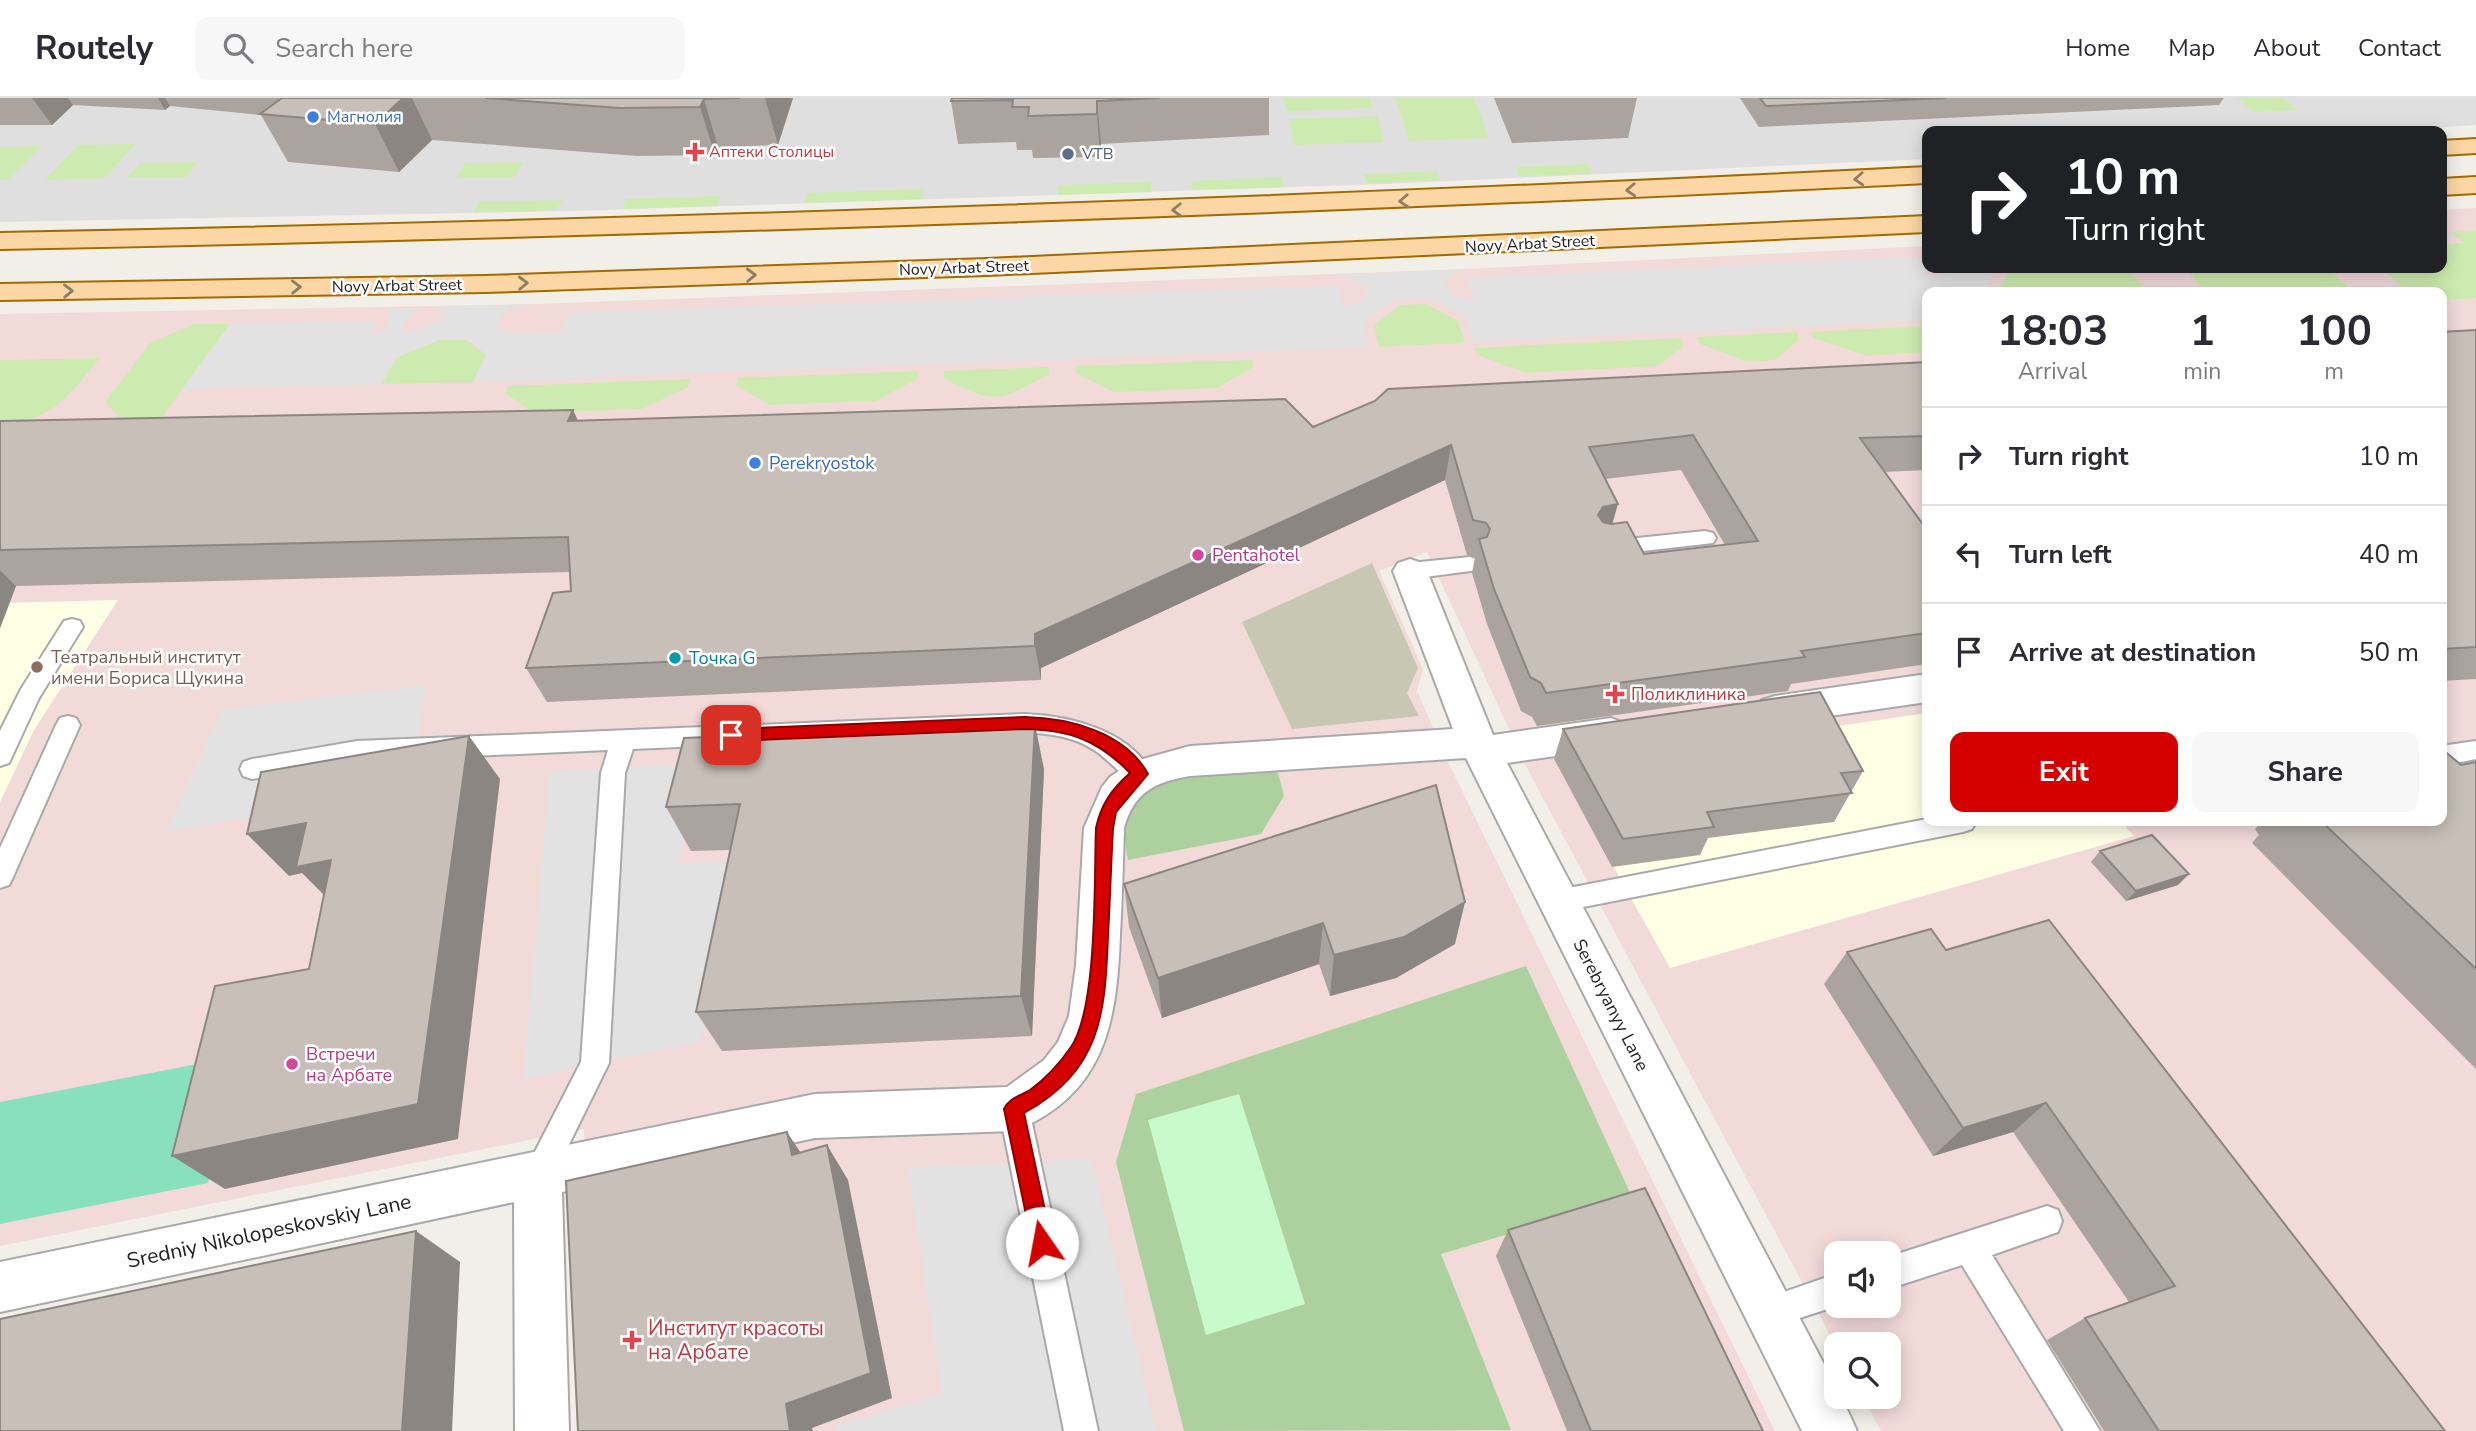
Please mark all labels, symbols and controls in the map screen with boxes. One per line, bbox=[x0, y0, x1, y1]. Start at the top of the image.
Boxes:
search box bbox=[195, 17, 685, 80]
text: Routely bbox=[35, 26, 153, 71]
icon: search bbox=[219, 29, 257, 67]
text: Search here bbox=[275, 31, 413, 66]
text: Home bbox=[2065, 32, 2130, 64]
text: Map bbox=[2168, 32, 2215, 64]
text: About bbox=[2253, 32, 2320, 64]
text: Contact bbox=[2358, 32, 2441, 64]
place label: Магнолия bbox=[327, 106, 402, 128]
marker: Магнолия bbox=[305, 109, 321, 125]
place label: Аптеки Столицы bbox=[709, 141, 834, 163]
place label: VTB bbox=[1081, 143, 1114, 165]
marker: Аптеки Столицы bbox=[687, 144, 703, 160]
text: 10 m bbox=[2065, 144, 2180, 211]
marker: VTB bbox=[1060, 146, 1076, 162]
icon: right bbox=[1950, 154, 2041, 245]
one-way arrow bbox=[1853, 171, 1864, 186]
one-way arrow bbox=[1626, 183, 1637, 198]
one-way arrow bbox=[1398, 193, 1409, 208]
one-way arrow bbox=[1171, 202, 1182, 217]
text: Turn right bbox=[2065, 208, 2205, 251]
street label: Novy Arbat Street bbox=[1464, 230, 1596, 258]
street label: Novy Arbat Street bbox=[899, 255, 1030, 281]
one-way arrow bbox=[745, 268, 756, 283]
street label: Novy Arbat Street bbox=[332, 274, 463, 298]
one-way arrow bbox=[518, 276, 529, 291]
one-way arrow bbox=[290, 280, 301, 295]
one-way arrow bbox=[63, 283, 74, 299]
text: 18:03 bbox=[1997, 303, 2108, 360]
text: 1 bbox=[2190, 303, 2215, 360]
text: 100 bbox=[2296, 303, 2372, 360]
text: Arrival bbox=[2018, 356, 2087, 387]
text: min bbox=[2183, 356, 2221, 387]
text: m bbox=[2324, 356, 2344, 387]
icon: right bbox=[1950, 437, 1988, 475]
text: Turn right bbox=[2009, 439, 2128, 474]
text: 10 m bbox=[2359, 439, 2419, 474]
place label: Perekryostok bbox=[769, 451, 875, 475]
marker: Perekryostok bbox=[747, 455, 763, 471]
icon: left bbox=[1950, 535, 1988, 573]
text: Turn left bbox=[2009, 537, 2112, 572]
text: 40 m bbox=[2359, 537, 2419, 572]
place label: Pentahotel bbox=[1212, 543, 1301, 567]
marker: Pentahotel bbox=[1190, 547, 1206, 563]
icon: arrive bbox=[1950, 633, 1988, 671]
text: Arrive at destination bbox=[2009, 635, 2256, 670]
text: 50 m bbox=[2359, 635, 2419, 670]
place label: Театральный институт имени Бориса Щукина bbox=[51, 645, 244, 690]
place label: Точка G bbox=[689, 646, 755, 670]
marker: Точка G bbox=[667, 650, 683, 666]
marker: Театральный институт имени Бориса Щукина bbox=[29, 659, 45, 675]
place label: Поликлиника bbox=[1631, 682, 1746, 706]
marker: Поликлиника bbox=[1605, 684, 1625, 704]
pin bbox=[701, 705, 761, 765]
icon: arrive bbox=[712, 716, 750, 754]
button: Exit bbox=[1950, 732, 2178, 812]
button: Share bbox=[2192, 732, 2419, 812]
street label: Serebryanyy Lane bbox=[1567, 935, 1655, 1075]
place label: Встречи на Арбате bbox=[306, 1042, 392, 1087]
marker: Встречи на Арбате bbox=[284, 1056, 300, 1072]
street label: Sredniy Nikolopeskovskiy Lane bbox=[124, 1187, 414, 1275]
position arrow bbox=[1005, 1206, 1079, 1280]
map controls bbox=[1824, 1241, 1901, 1409]
button: sound bbox=[1824, 1241, 1901, 1318]
place label: Институт красоты на Арбате bbox=[648, 1314, 824, 1366]
marker: Институт красоты на Арбате bbox=[622, 1330, 642, 1350]
button: search bbox=[1824, 1332, 1901, 1409]

